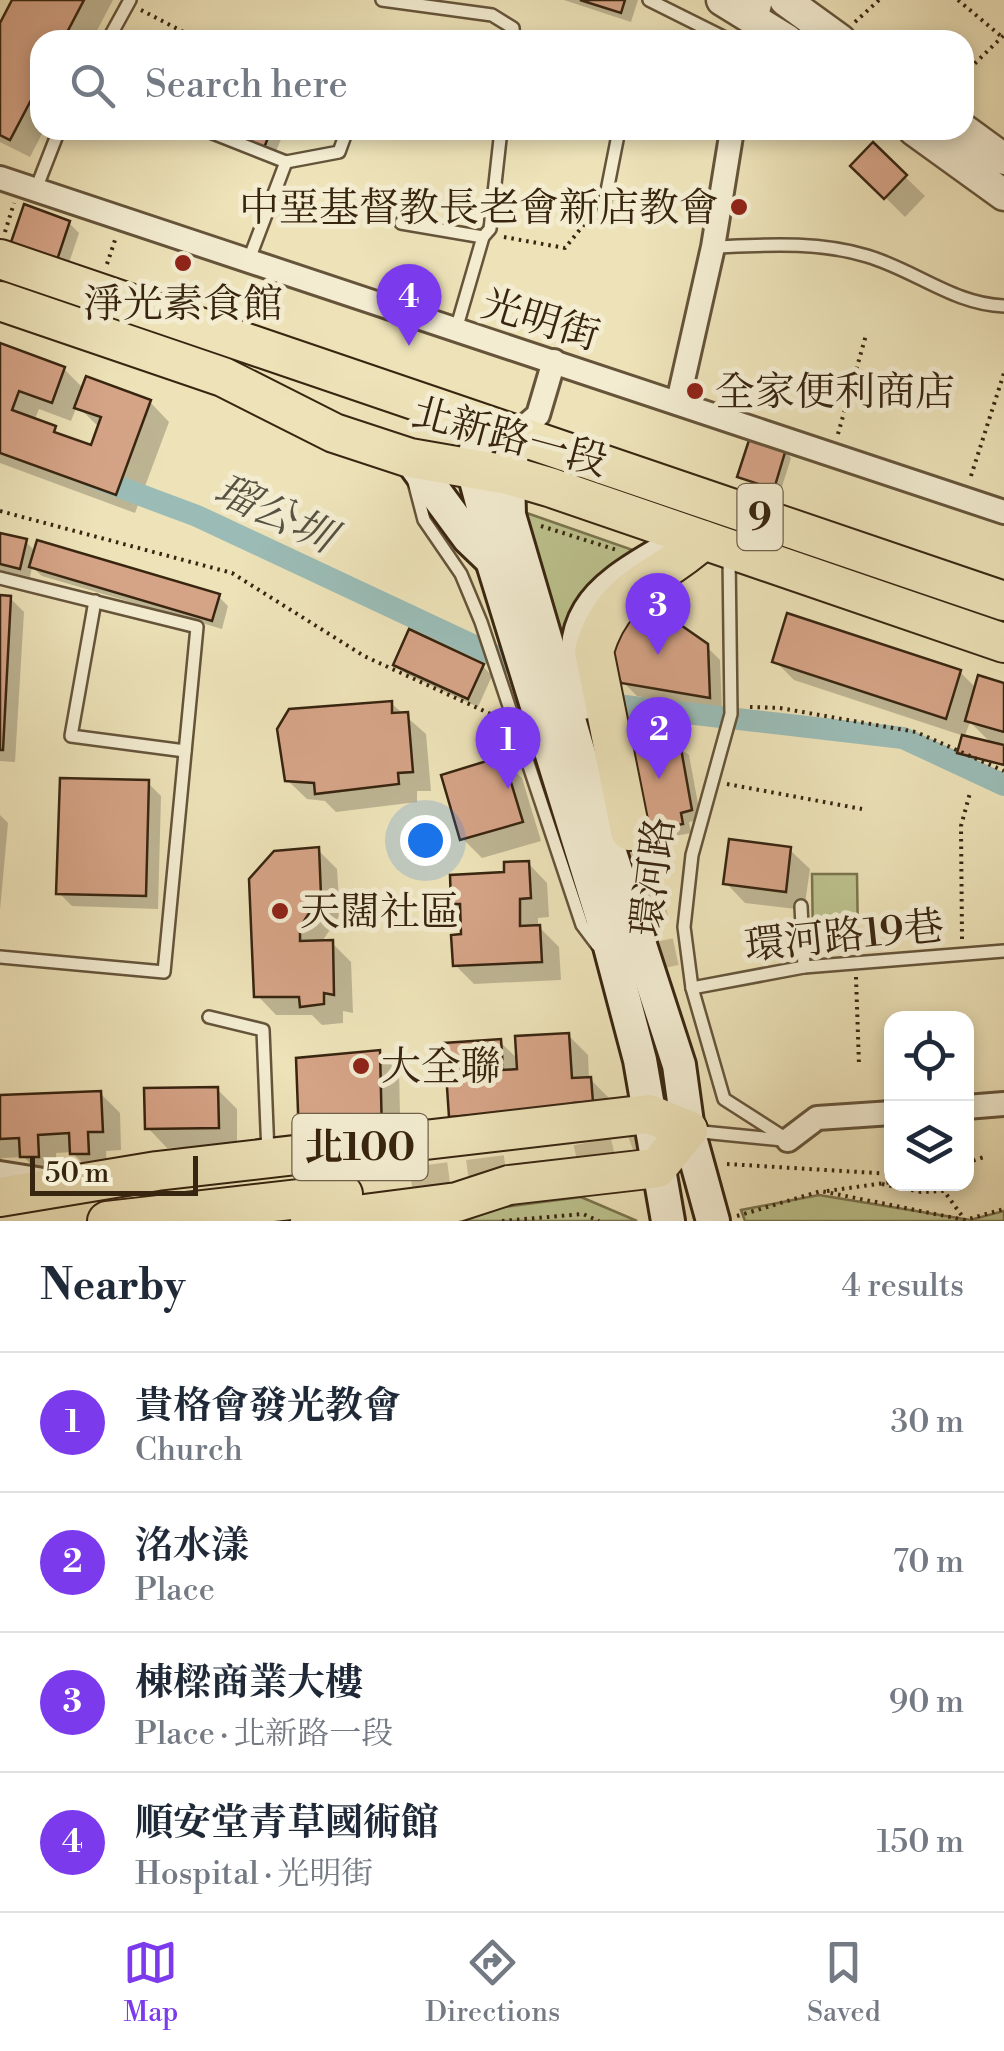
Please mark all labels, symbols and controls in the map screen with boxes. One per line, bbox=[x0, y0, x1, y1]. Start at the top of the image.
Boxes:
search box bbox=[30, 30, 974, 140]
icon: search bbox=[65, 58, 120, 113]
text: Search here bbox=[145, 62, 348, 109]
place label: 中堊基督教長老會新店教會 bbox=[239, 184, 719, 234]
marker: 中堊基督教長老會新店教會 bbox=[728, 196, 750, 218]
marker: 淨光素食館 bbox=[172, 252, 194, 274]
pin: 4 bbox=[376, 264, 442, 346]
street label: 光明街 bbox=[476, 279, 605, 362]
place label: 淨光素食館 bbox=[83, 280, 283, 330]
place label: 全家便利商店 bbox=[715, 368, 955, 418]
marker: 全家便利商店 bbox=[684, 380, 706, 402]
street label: 北新路一段 bbox=[406, 388, 613, 488]
water label: 瑠公圳 bbox=[206, 464, 348, 567]
road number: 9 bbox=[738, 484, 782, 550]
pin: 3 bbox=[626, 572, 690, 655]
pin: 2 bbox=[626, 696, 692, 779]
pin: 1 bbox=[476, 706, 540, 789]
your location bbox=[400, 815, 451, 866]
street label: 環河路 bbox=[622, 815, 686, 940]
place label: 天闊社區 bbox=[300, 888, 460, 938]
marker: 天闊社區 bbox=[269, 900, 291, 922]
street label: 環河路19巷 bbox=[742, 902, 946, 972]
map controls bbox=[884, 1011, 974, 1191]
button: locate bbox=[884, 1011, 974, 1101]
place label: 大全聯 bbox=[381, 1043, 501, 1093]
marker: 大全聯 bbox=[350, 1055, 372, 1077]
button: layers bbox=[884, 1101, 974, 1191]
road number: 北100 bbox=[292, 1114, 428, 1180]
scale bar bbox=[30, 1151, 198, 1196]
text: 50 m bbox=[45, 1156, 109, 1191]
text: Nearby bbox=[40, 1260, 185, 1313]
text: 4 results bbox=[842, 1266, 964, 1306]
text: 貴格會發光教會 bbox=[135, 1383, 401, 1430]
text: 1 bbox=[65, 1402, 80, 1442]
text: 30 m bbox=[890, 1402, 964, 1442]
text: Church bbox=[135, 1430, 243, 1470]
text: 洺水漾 bbox=[135, 1523, 249, 1570]
text: 2 bbox=[62, 1542, 83, 1582]
text: 70 m bbox=[893, 1542, 964, 1582]
text: Place bbox=[135, 1570, 215, 1610]
text: 棟樑商業大樓 bbox=[135, 1660, 363, 1707]
text: 3 bbox=[63, 1682, 82, 1722]
text: 90 m bbox=[889, 1682, 964, 1722]
text: Place · 北新路一段 bbox=[135, 1714, 393, 1754]
text: 順安堂青草國術館 bbox=[135, 1800, 439, 1847]
text: 4 bbox=[62, 1822, 83, 1862]
text: 150 m bbox=[877, 1822, 964, 1862]
text: Hospital · 光明街 bbox=[135, 1854, 373, 1894]
tab: Map bbox=[123, 1935, 178, 2030]
tab: Directions bbox=[425, 1935, 560, 2030]
tab: Saved bbox=[807, 1935, 881, 2030]

